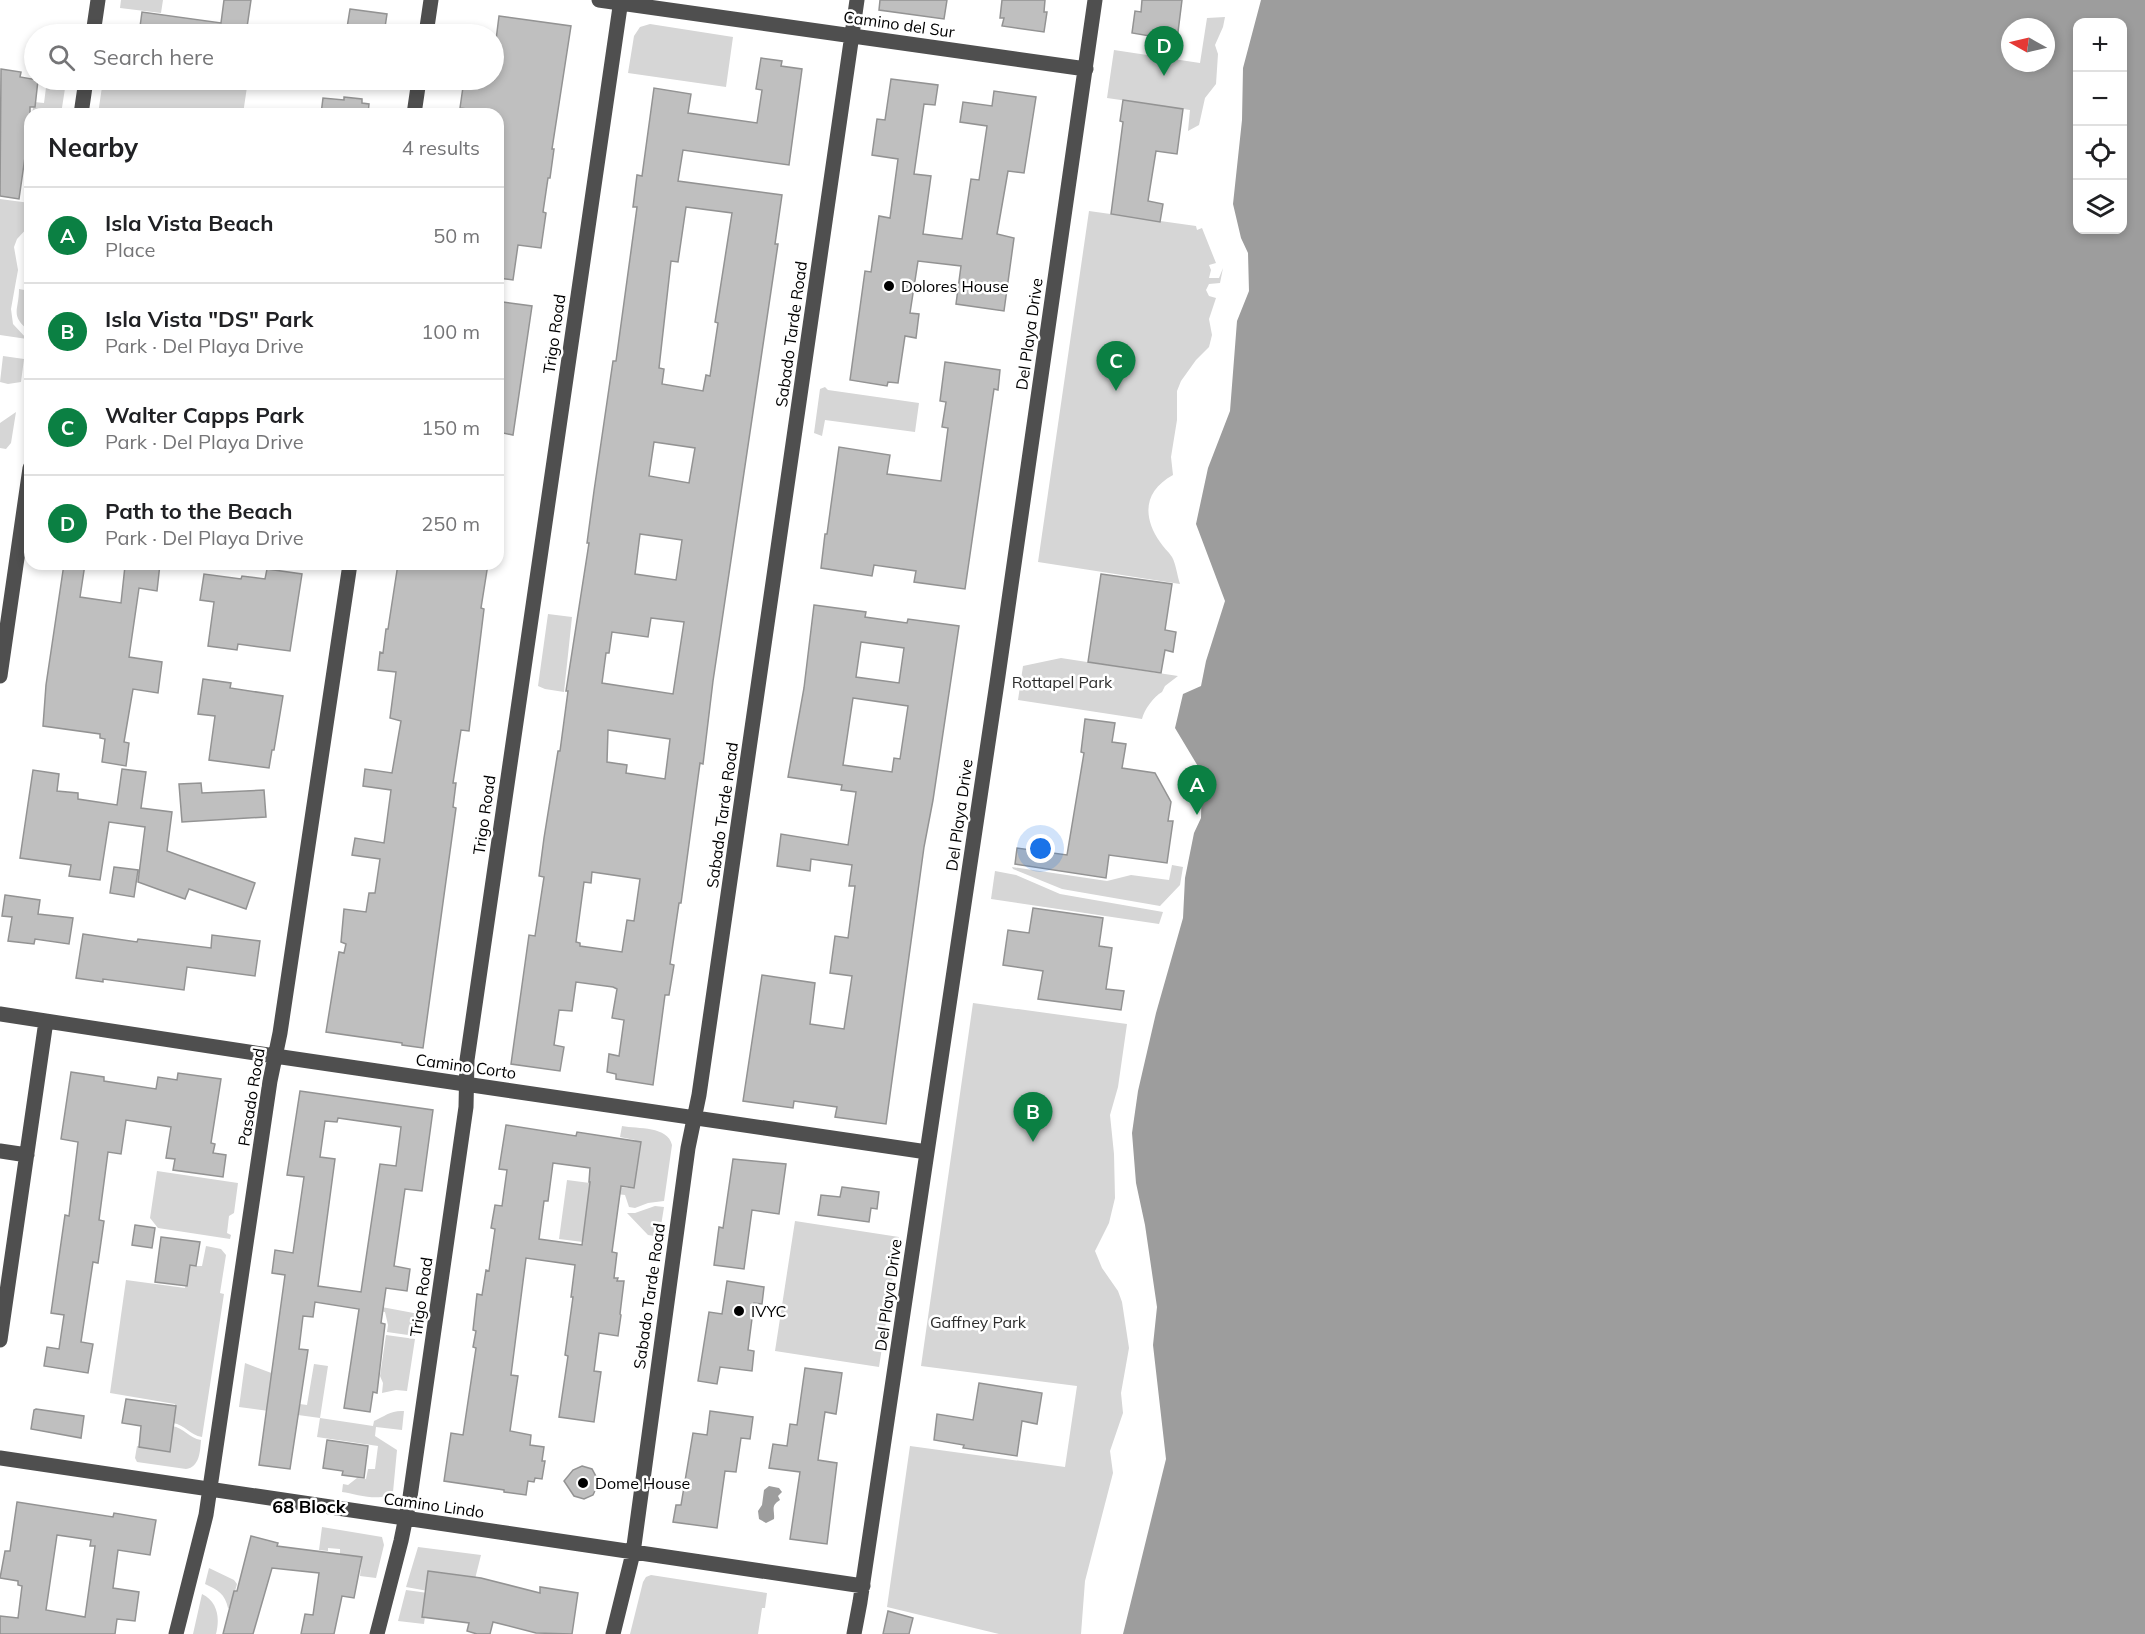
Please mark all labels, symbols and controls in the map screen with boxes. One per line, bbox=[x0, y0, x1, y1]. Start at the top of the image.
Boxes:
street label: Camino del Sur bbox=[842, 6, 956, 42]
north arrow bbox=[2001, 18, 2055, 72]
map controls bbox=[2073, 18, 2127, 234]
button: + bbox=[2073, 18, 2127, 72]
search box bbox=[24, 24, 504, 90]
pin: D bbox=[1144, 26, 1184, 76]
icon: search bbox=[45, 41, 78, 74]
text: Search here bbox=[93, 43, 214, 71]
button: − bbox=[2073, 72, 2127, 126]
button: locate bbox=[2073, 126, 2127, 180]
text: Nearby bbox=[48, 131, 138, 164]
text: 4 results bbox=[402, 135, 480, 160]
button: layers bbox=[2073, 180, 2127, 234]
text: Isla Vista Beach bbox=[105, 209, 273, 237]
text: A bbox=[60, 223, 75, 248]
text: 50 m bbox=[433, 223, 480, 248]
text: Place bbox=[105, 237, 155, 262]
street label: Sabado Tarde Road bbox=[771, 260, 811, 408]
place label: Dolores House bbox=[901, 276, 1009, 296]
street label: Del Playa Drive bbox=[1011, 277, 1047, 391]
marker: Dolores House bbox=[882, 279, 896, 293]
street label: Trigo Road bbox=[539, 293, 569, 375]
text: Isla Vista "DS" Park bbox=[105, 305, 313, 333]
text: B bbox=[61, 319, 74, 344]
text: 100 m bbox=[421, 319, 480, 344]
text: Park · Del Playa Drive bbox=[105, 333, 304, 358]
pin: C bbox=[1096, 342, 1136, 391]
text: Walter Capps Park bbox=[105, 401, 304, 429]
text: C bbox=[61, 415, 74, 440]
text: 150 m bbox=[421, 415, 480, 440]
text: Park · Del Playa Drive bbox=[105, 429, 304, 454]
text: Path to the Beach bbox=[105, 497, 293, 525]
text: D bbox=[60, 511, 75, 536]
text: 250 m bbox=[421, 511, 480, 536]
text: Park · Del Playa Drive bbox=[105, 525, 304, 550]
park label: Rottapel Park bbox=[1012, 672, 1113, 692]
street label: Sabado Tarde Road bbox=[702, 741, 742, 889]
street label: Del Playa Drive bbox=[941, 758, 977, 872]
pin: A bbox=[1178, 766, 1216, 815]
street label: Trigo Road bbox=[469, 774, 499, 856]
your location bbox=[1026, 834, 1055, 863]
street label: Pasado Road bbox=[233, 1046, 269, 1148]
street label: Camino Corto bbox=[414, 1049, 518, 1083]
pin: B bbox=[1014, 1092, 1052, 1142]
street label: Sabado Tarde Road bbox=[629, 1222, 669, 1370]
street label: Del Playa Drive bbox=[870, 1238, 906, 1352]
street label: Trigo Road bbox=[406, 1256, 436, 1338]
place label: IVYC bbox=[751, 1301, 786, 1321]
marker: IVYC bbox=[732, 1304, 746, 1318]
park label: Gaffney Park bbox=[930, 1312, 1027, 1332]
place label: Dome House bbox=[595, 1473, 690, 1493]
marker: Dome House bbox=[576, 1476, 590, 1490]
street label: Camino Lindo bbox=[382, 1488, 486, 1522]
district label: 68 Block bbox=[272, 1495, 347, 1518]

